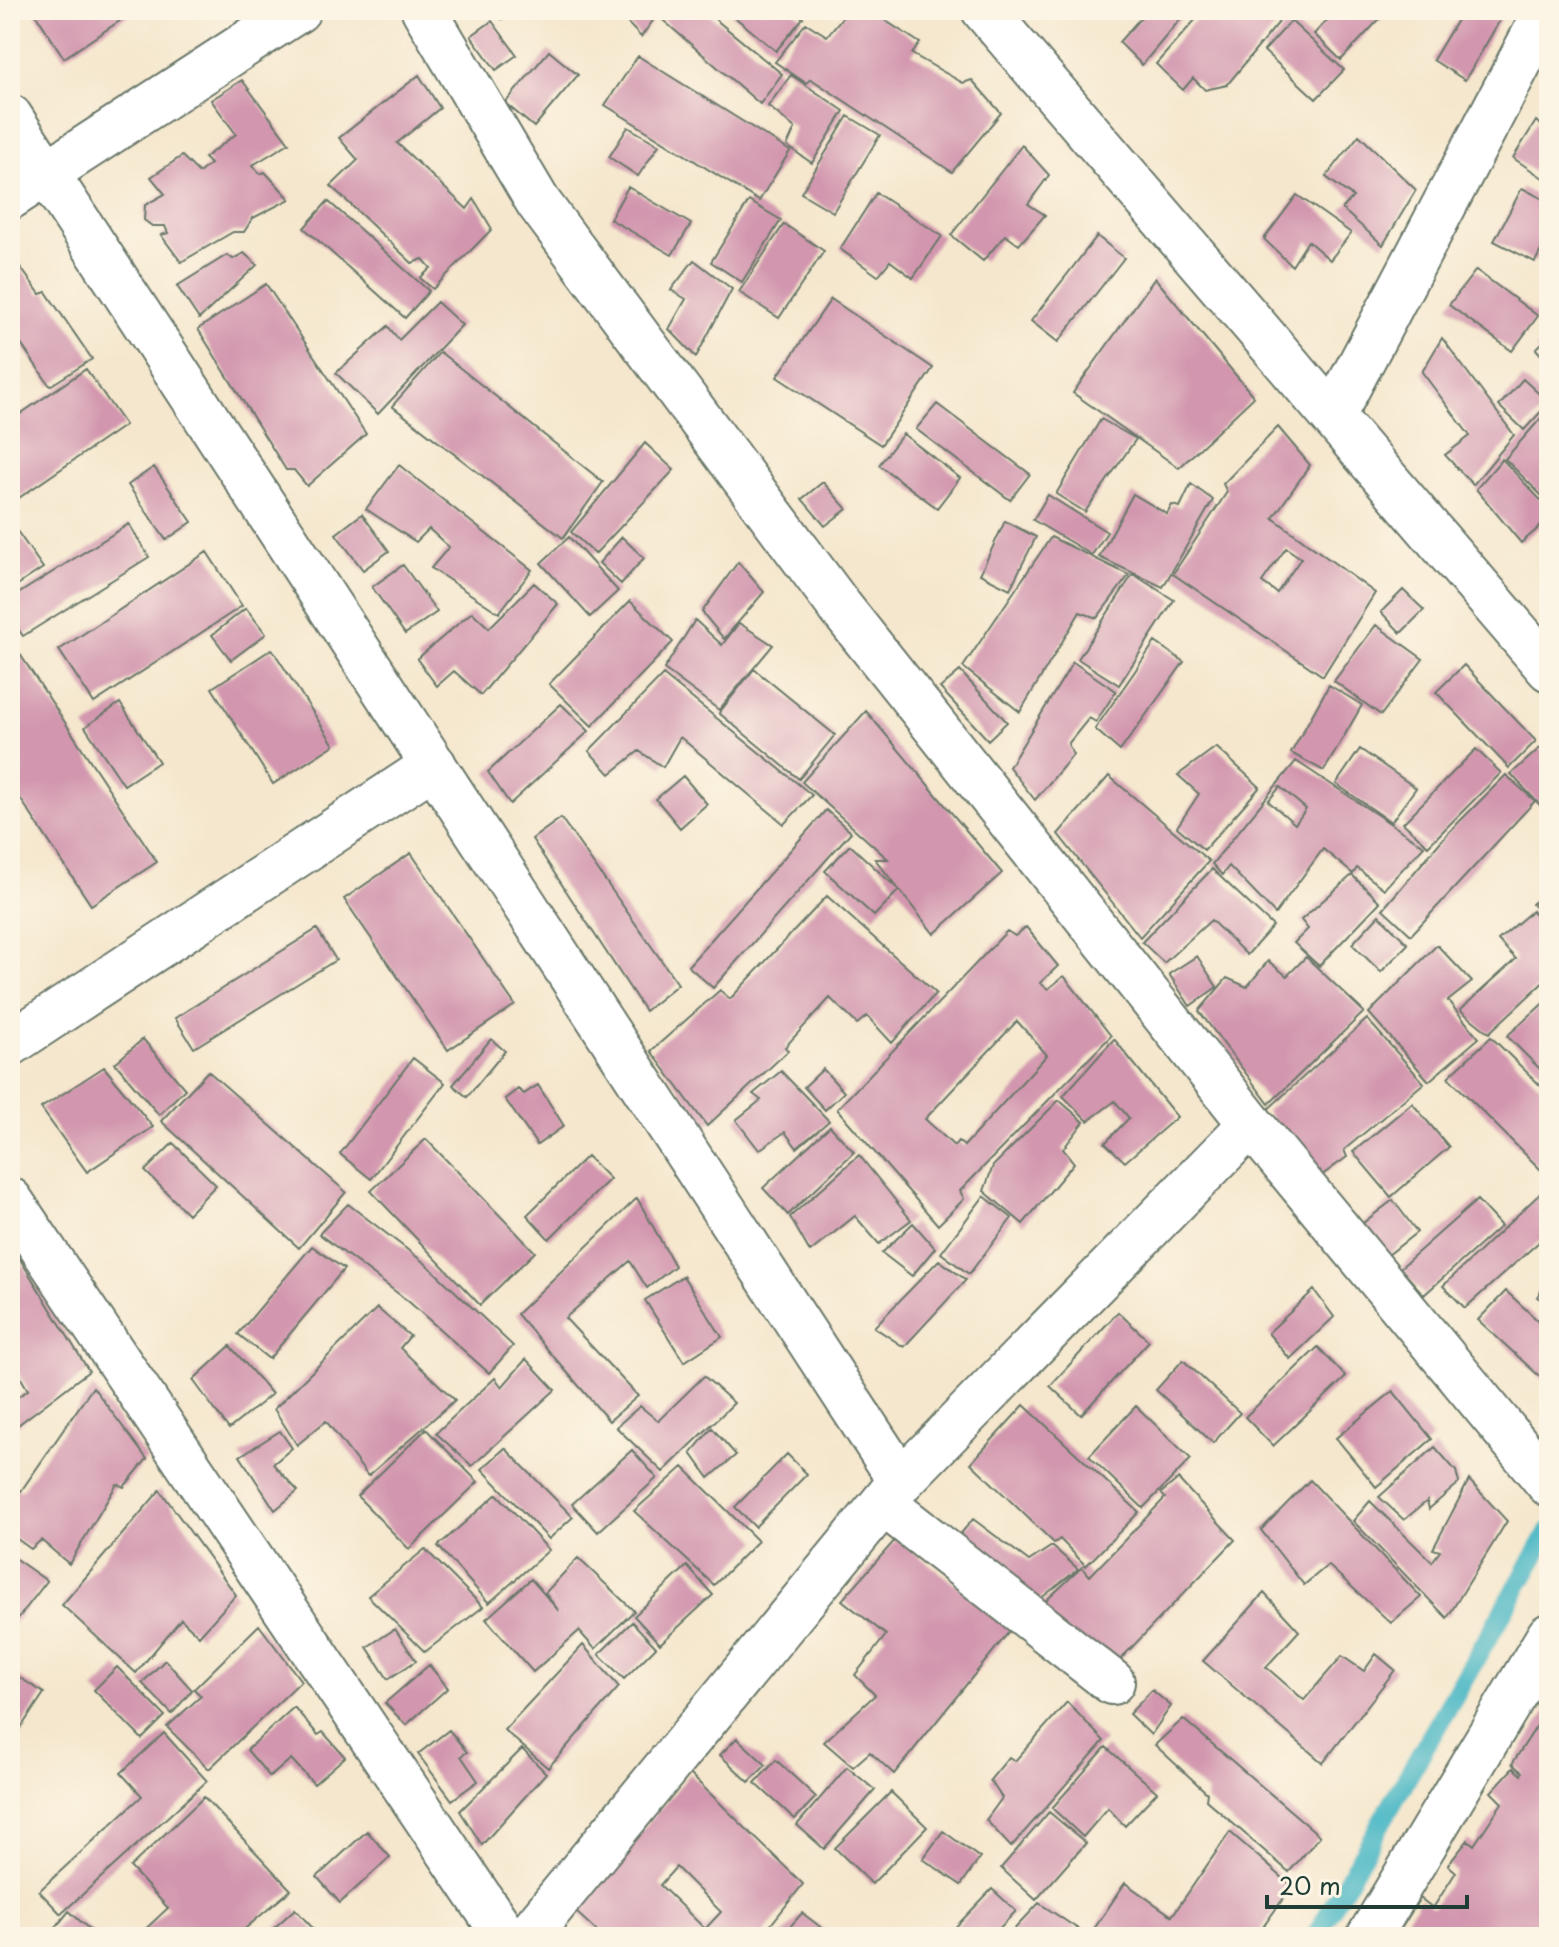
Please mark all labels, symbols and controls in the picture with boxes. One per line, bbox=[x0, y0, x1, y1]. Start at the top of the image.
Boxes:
scale bar bbox=[1267, 1859, 1467, 1909]
text: 20 m bbox=[1279, 1867, 1341, 1903]

